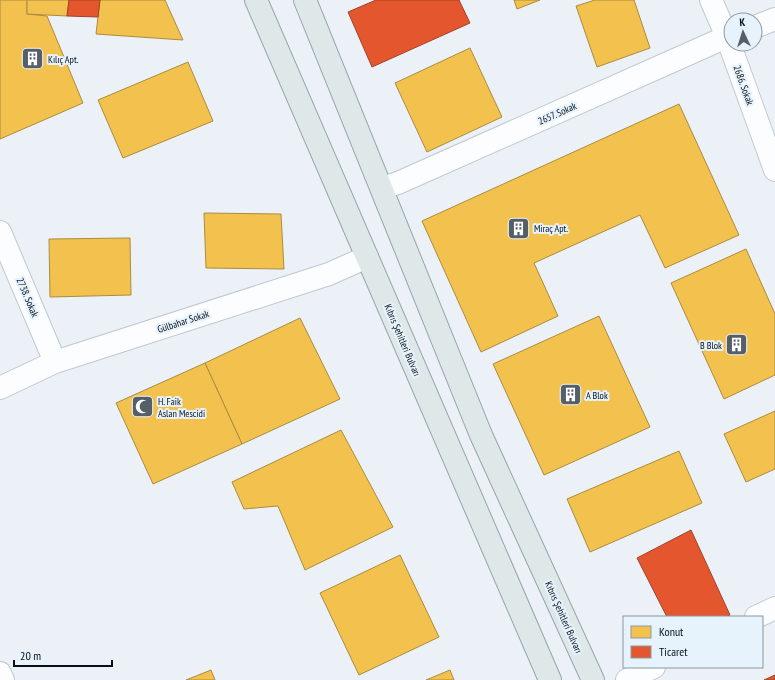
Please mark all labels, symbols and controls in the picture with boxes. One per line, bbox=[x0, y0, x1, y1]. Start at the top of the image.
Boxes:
north arrow bbox=[723, 12, 763, 52]
text: K bbox=[739, 15, 746, 29]
building icon: Kılıç Apt. bbox=[20, 46, 46, 72]
place label: Kılıç Apt. bbox=[48, 53, 79, 66]
street label: 2686. Sokak bbox=[730, 63, 757, 107]
street label: 2657. Sokak bbox=[536, 99, 579, 128]
building icon: Miraç Apt. bbox=[505, 215, 531, 241]
place label: Miraç Apt. bbox=[534, 222, 568, 235]
street label: 2738. Sokak bbox=[13, 276, 42, 319]
street label: Kıbrıs Şehitleri Bulvarı bbox=[381, 302, 424, 378]
street label: Gülbahar Sokak bbox=[156, 307, 211, 336]
building icon: B Blok bbox=[724, 332, 750, 358]
place label: B Blok bbox=[700, 339, 722, 352]
building icon: A Blok bbox=[558, 382, 584, 408]
place label: A Blok bbox=[586, 389, 608, 402]
mosque icon: H. Faik Aslan Mescidi bbox=[129, 394, 155, 420]
place label: H. Faik Aslan Mescidi bbox=[158, 395, 205, 420]
street label: Kıbrıs Şehitleri Bulvarı bbox=[542, 579, 585, 655]
legend bbox=[623, 616, 763, 668]
text: Konut bbox=[659, 624, 684, 639]
scale bar bbox=[14, 642, 112, 668]
text: Ticaret bbox=[659, 644, 688, 659]
text: 20 m bbox=[20, 648, 41, 663]

